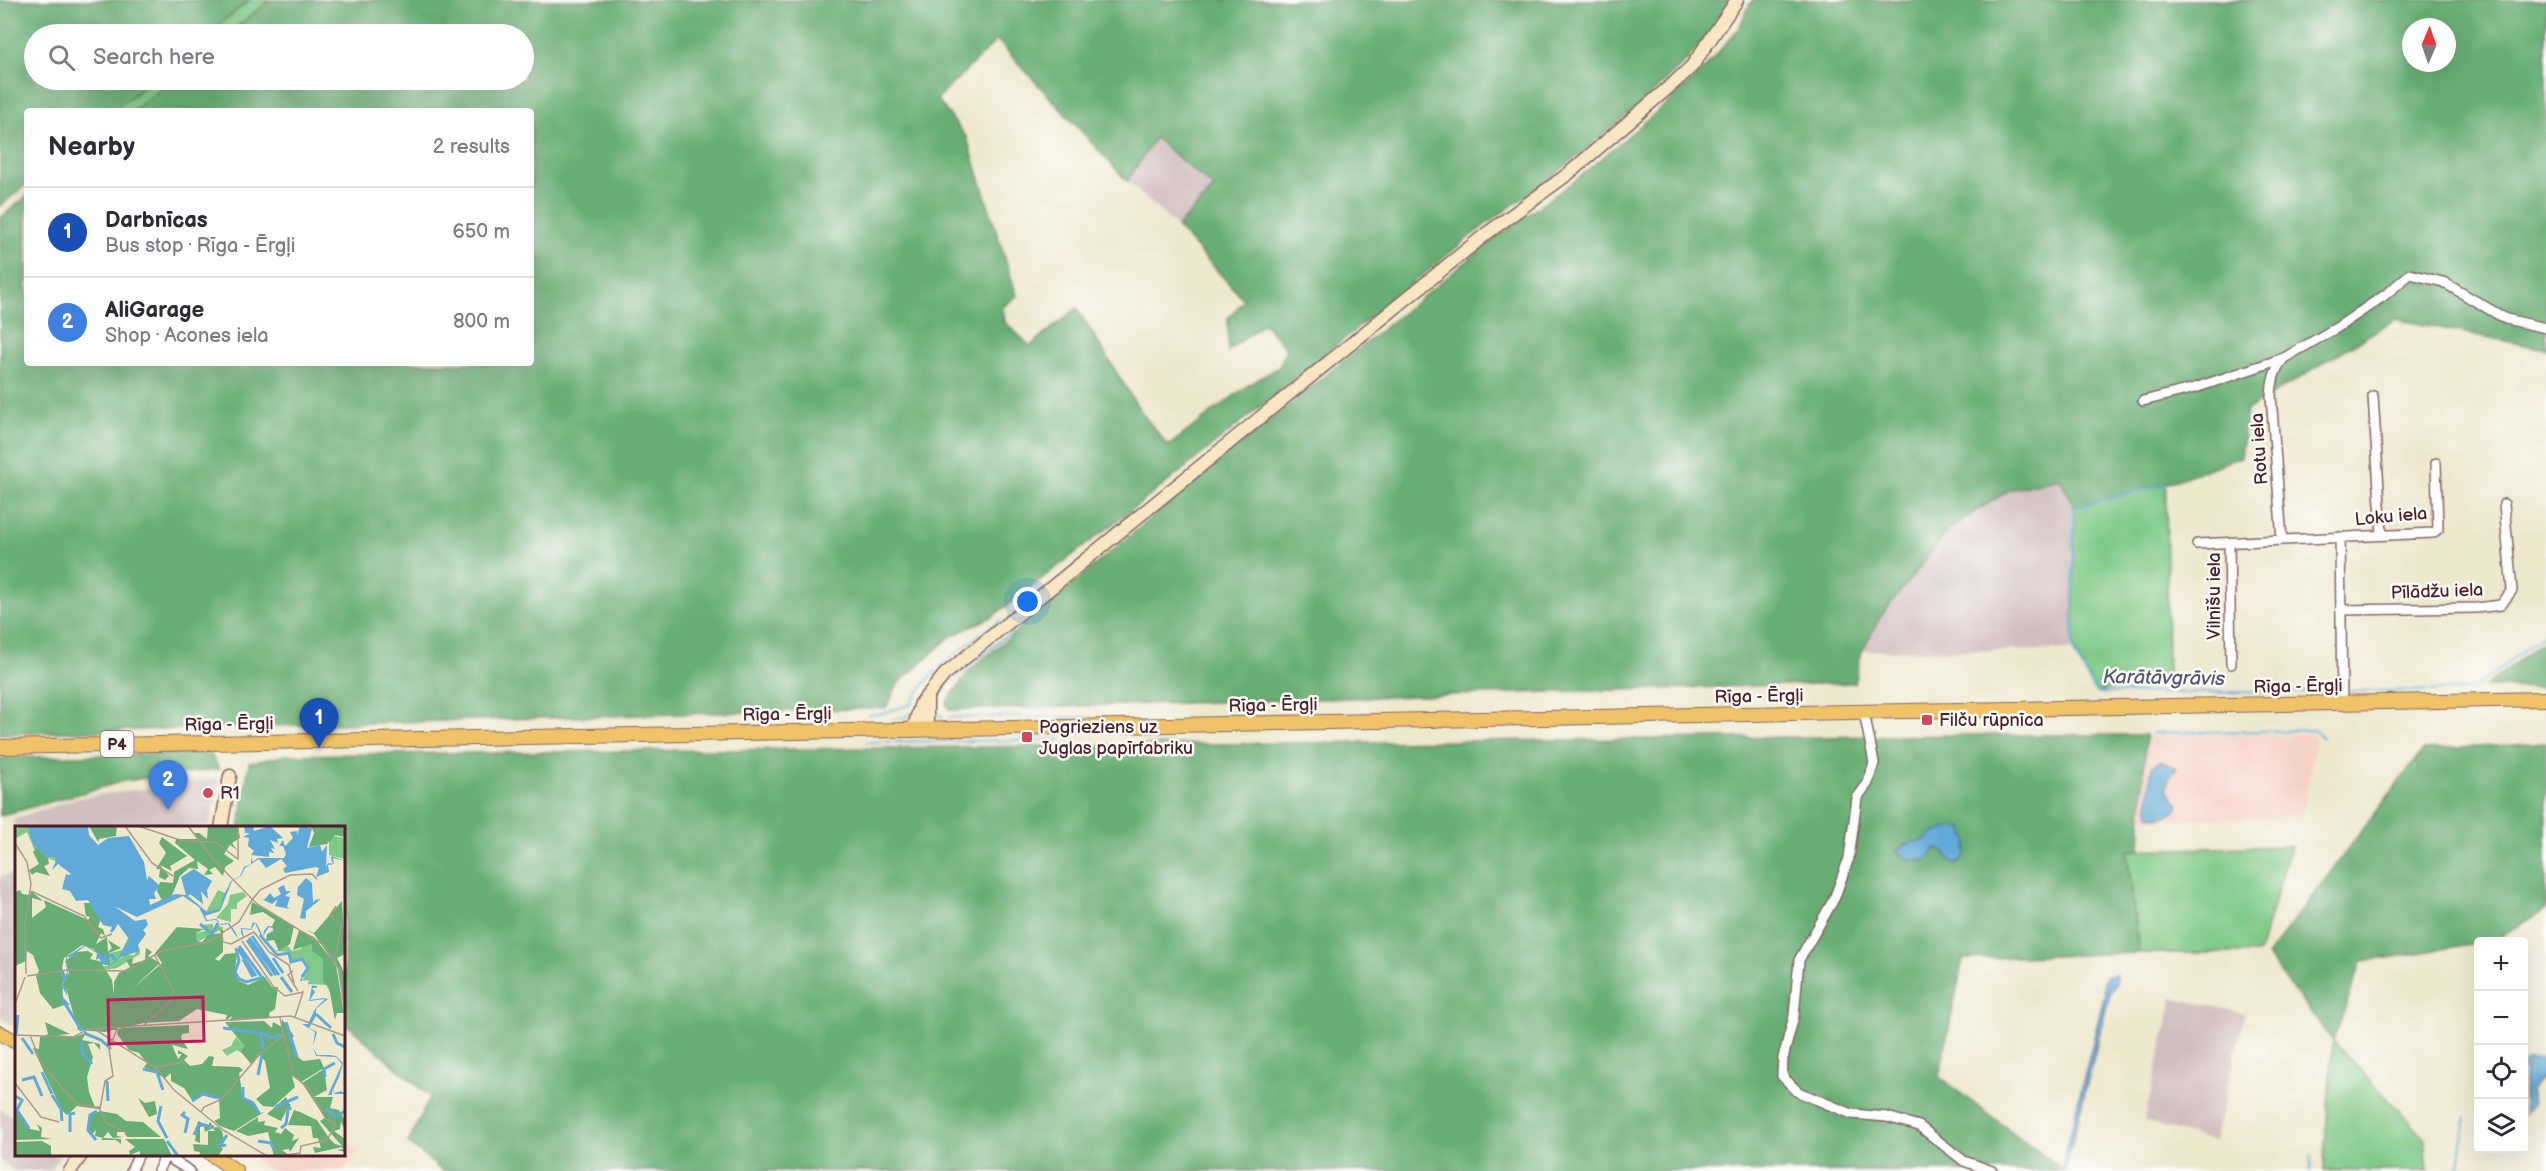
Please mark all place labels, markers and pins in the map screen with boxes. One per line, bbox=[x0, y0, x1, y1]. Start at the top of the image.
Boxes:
pin: 1 bbox=[300, 698, 338, 748]
place label: Filču rūpnīca bbox=[1939, 710, 2044, 731]
marker: Filču rūpnīca bbox=[1920, 713, 1934, 727]
place label: Pagrieziens uz Juglas papīrfabriku bbox=[1039, 717, 1193, 759]
marker: Pagrieziens uz Juglas papīrfabriku bbox=[1020, 730, 1034, 744]
pin: 2 bbox=[148, 760, 188, 810]
place label: R1 bbox=[220, 783, 240, 804]
marker: R1 bbox=[201, 786, 215, 800]

